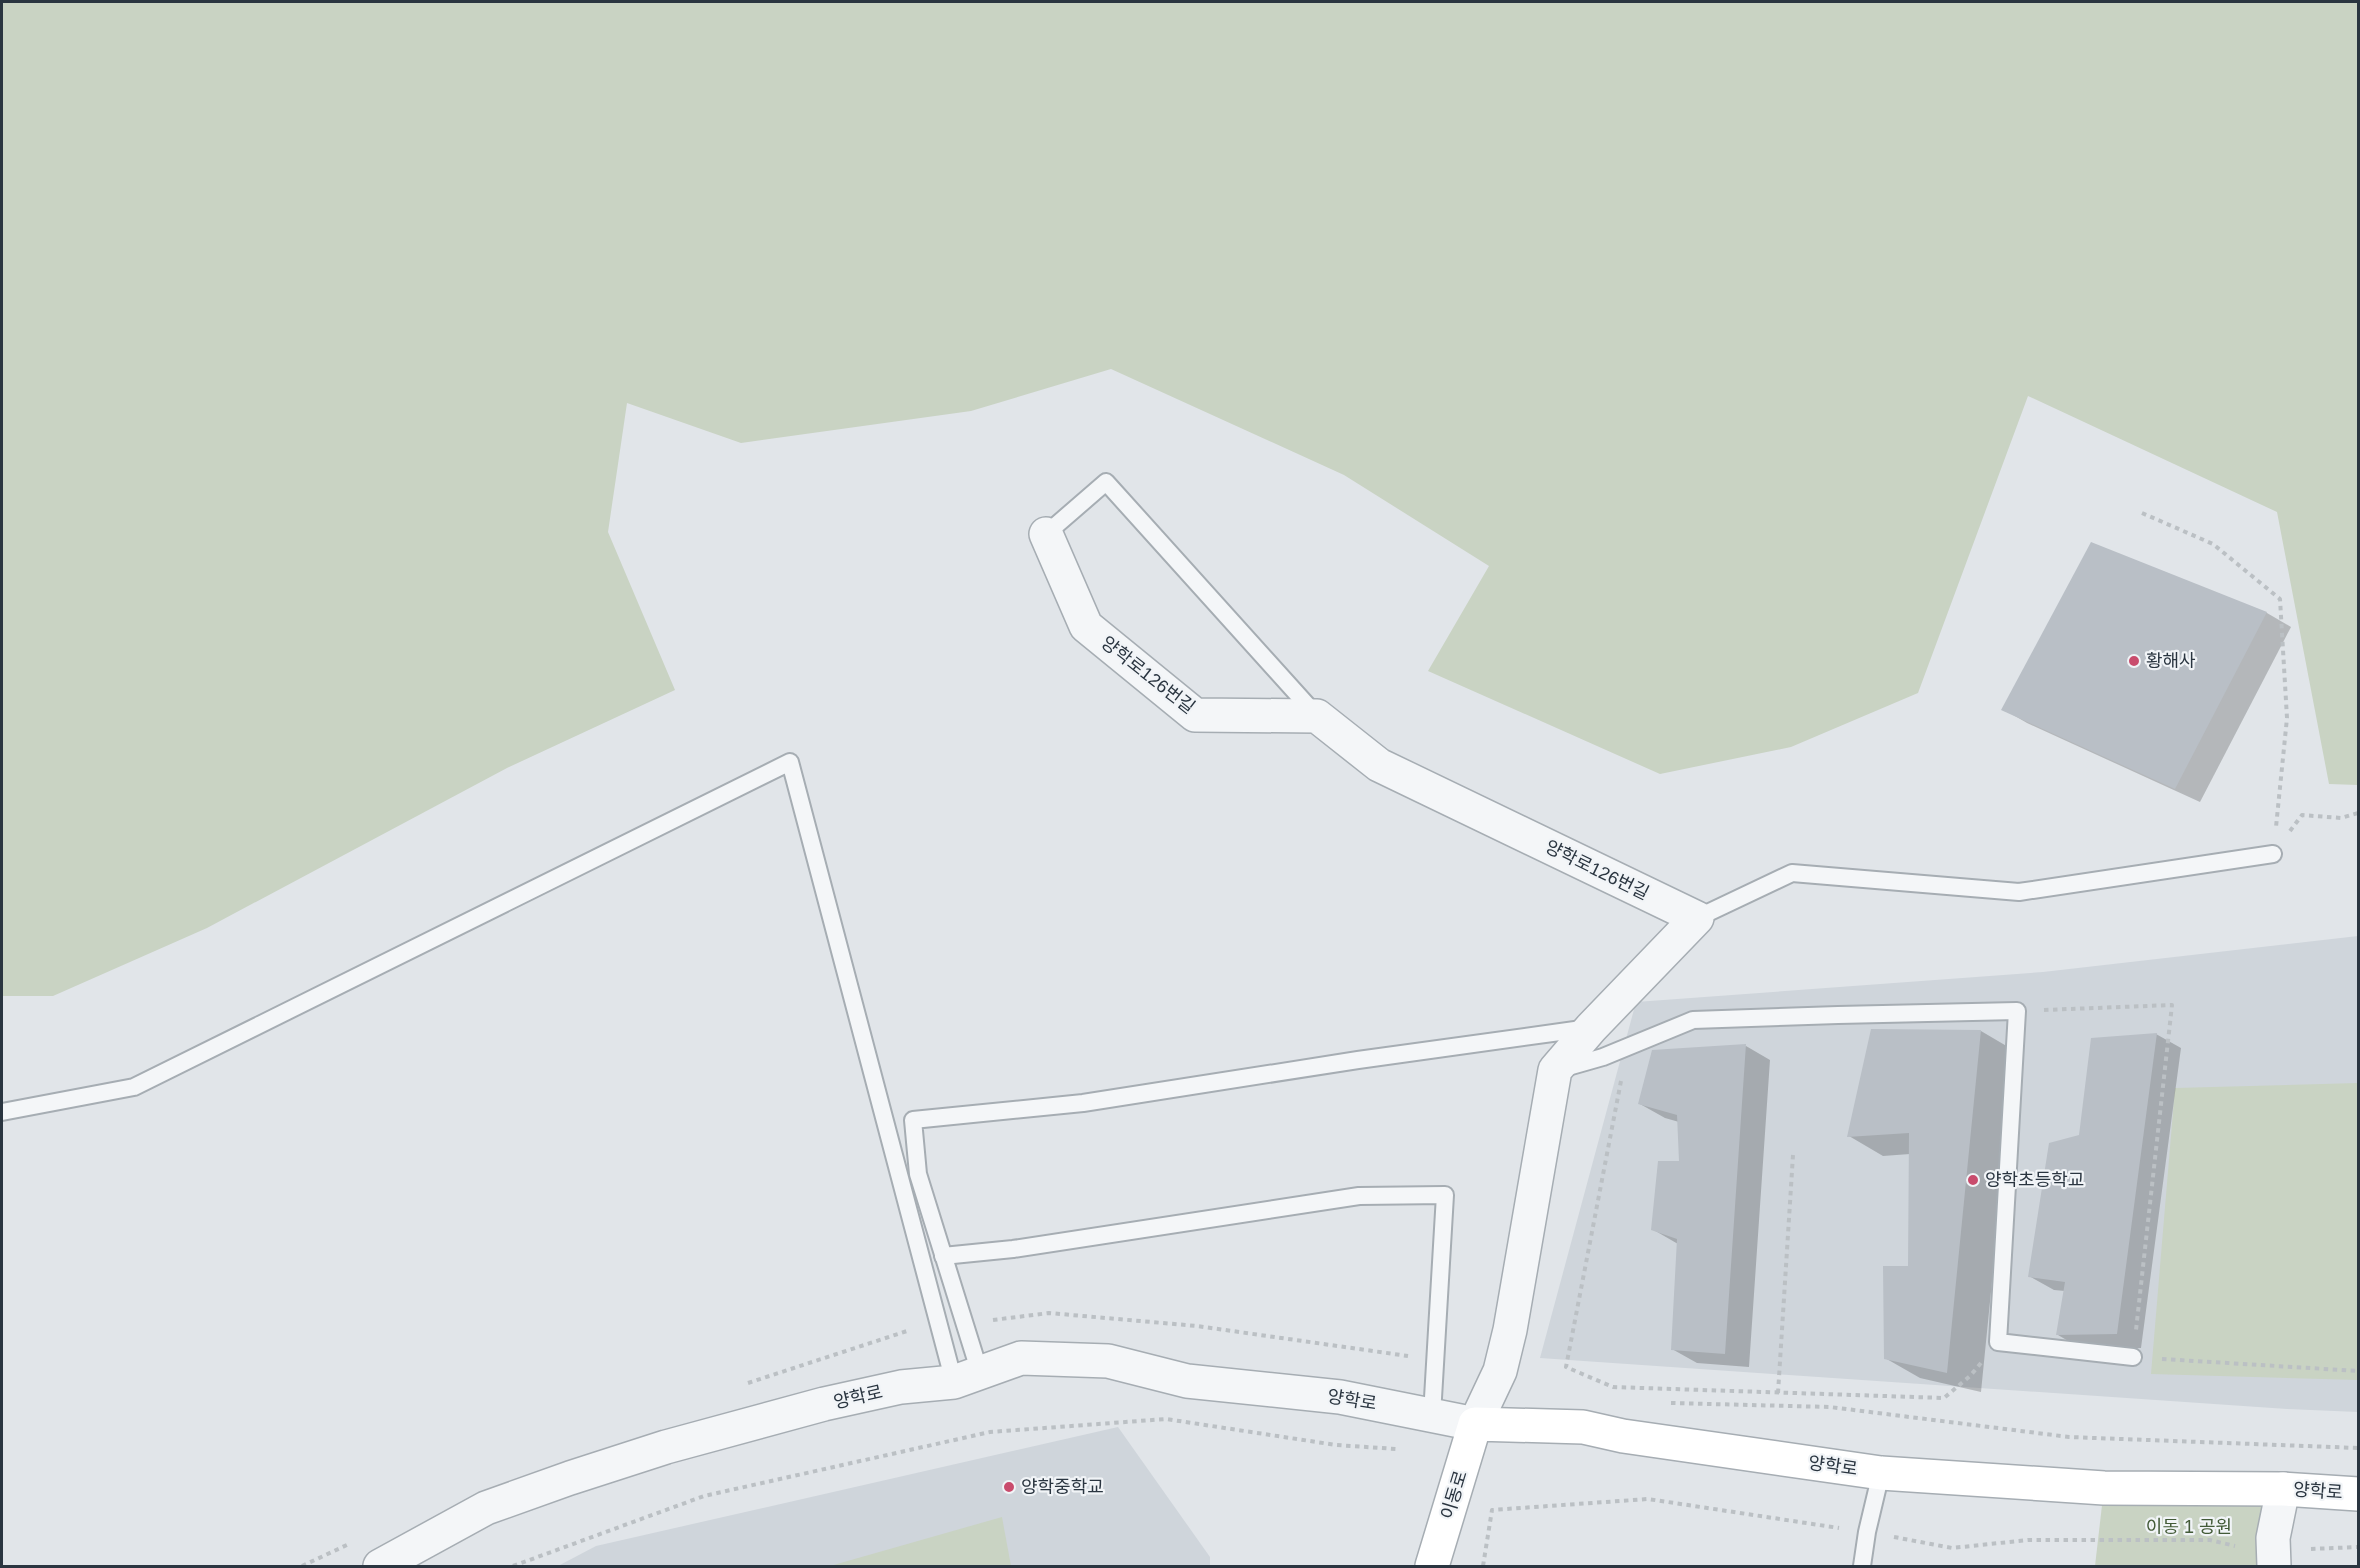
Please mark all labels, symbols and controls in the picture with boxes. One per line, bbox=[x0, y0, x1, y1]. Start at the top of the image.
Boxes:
street label: 양학로126번길 bbox=[1097, 632, 1199, 718]
place label: 황해사 bbox=[2146, 651, 2196, 671]
marker: 황해사 bbox=[2127, 654, 2141, 668]
street label: 양학로126번길 bbox=[1542, 836, 1652, 904]
place label: 양학초등학교 bbox=[1985, 1170, 2084, 1190]
marker: 양학초등학교 bbox=[1966, 1173, 1980, 1187]
street label: 양학로 bbox=[832, 1382, 884, 1412]
street label: 양학로 bbox=[1326, 1386, 1378, 1414]
street label: 양학로 bbox=[1807, 1453, 1859, 1479]
street label: 이동로 bbox=[1437, 1468, 1471, 1522]
place label: 양학중학교 bbox=[1021, 1477, 1104, 1497]
street label: 양학로 bbox=[2293, 1479, 2343, 1503]
marker: 양학중학교 bbox=[1002, 1480, 1016, 1494]
park label: 이동 1 공원 bbox=[2146, 1517, 2232, 1537]

